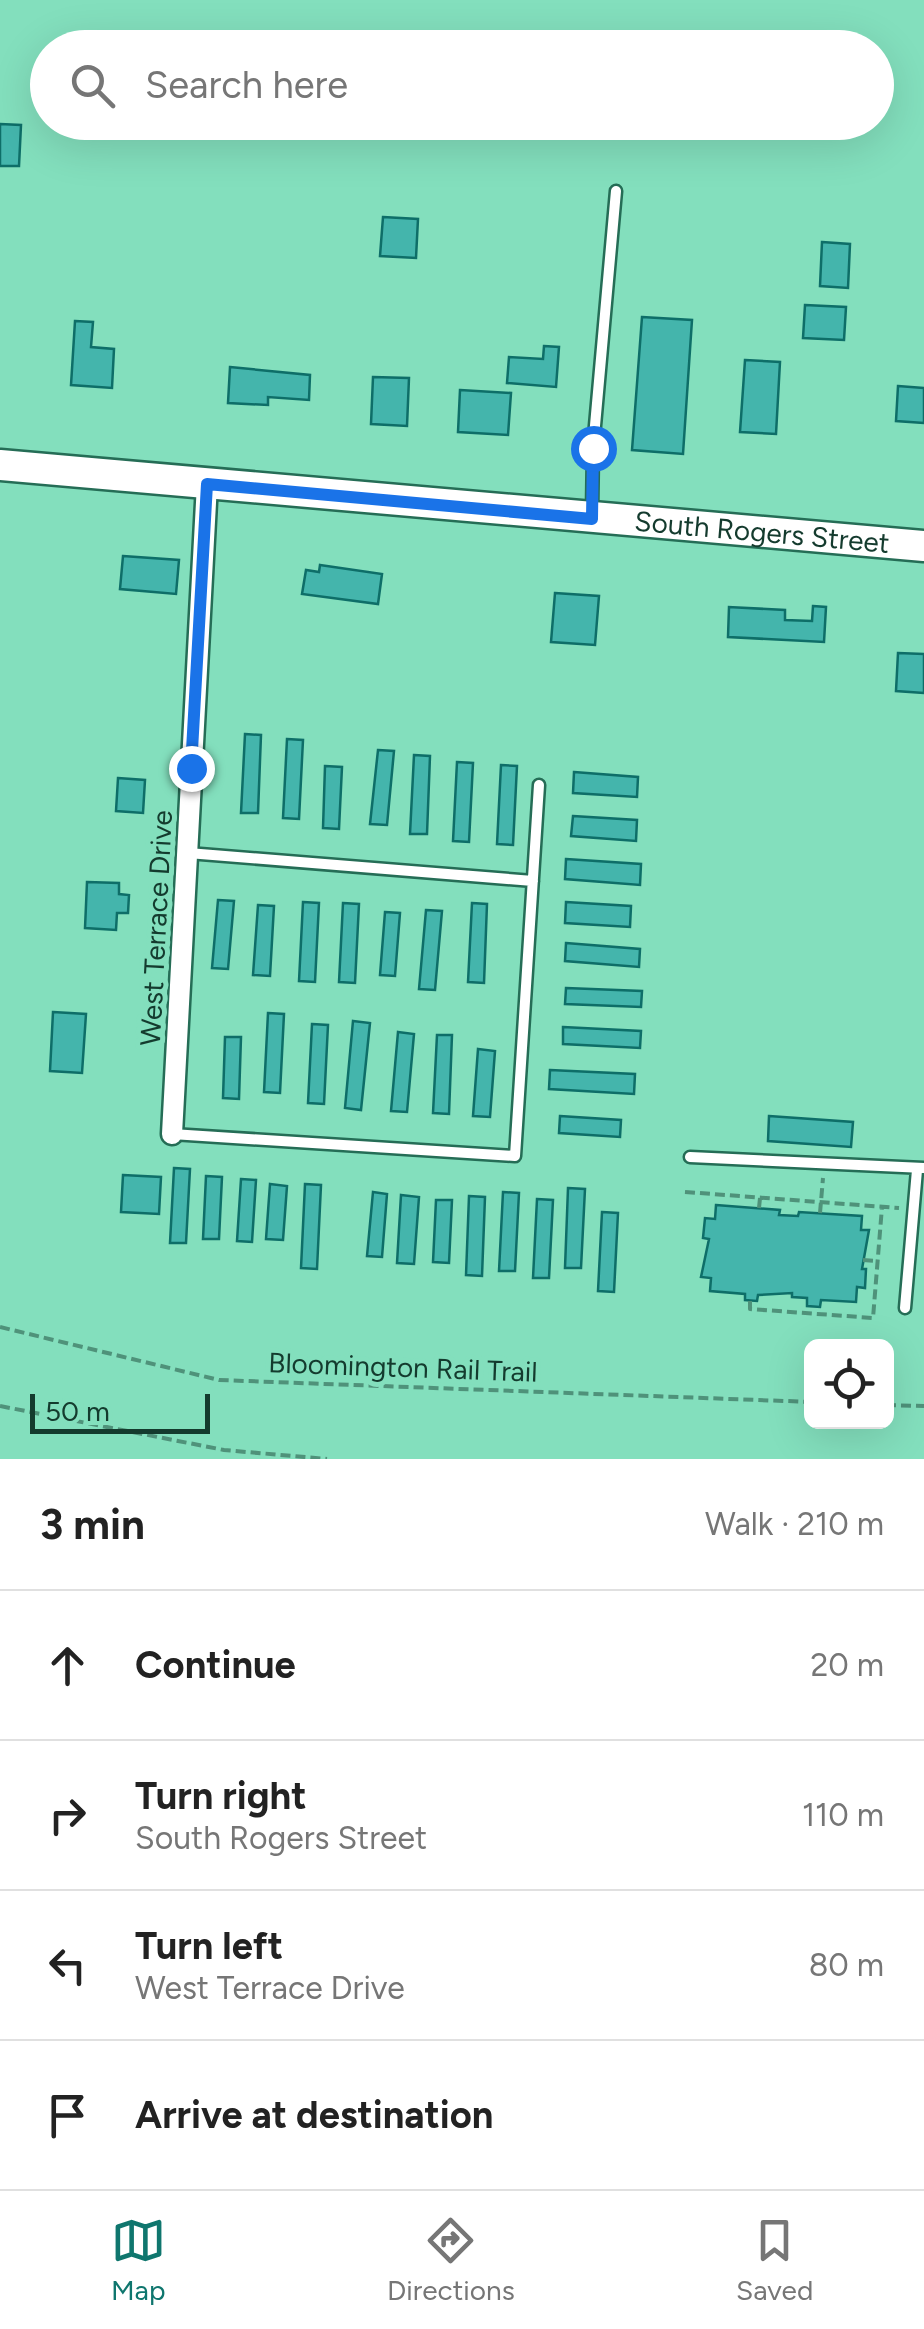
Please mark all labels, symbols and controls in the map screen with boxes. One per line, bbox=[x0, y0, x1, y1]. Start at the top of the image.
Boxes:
search box bbox=[30, 30, 894, 140]
icon: search bbox=[65, 58, 120, 113]
text: Search here bbox=[145, 62, 348, 108]
route start bbox=[571, 426, 617, 472]
street label: South Rogers Street bbox=[633, 504, 891, 560]
route end bbox=[169, 746, 215, 792]
street label: West Terrace Drive bbox=[133, 809, 179, 1047]
map controls bbox=[804, 1339, 894, 1429]
button: locate bbox=[804, 1339, 894, 1429]
street label: Bloomington Rail Trail bbox=[268, 1345, 538, 1389]
scale bar bbox=[30, 1389, 210, 1434]
text: 50 m bbox=[45, 1394, 110, 1428]
text: 3 min bbox=[40, 1499, 145, 1550]
text: Walk · 210 m bbox=[705, 1505, 884, 1543]
icon: ahead bbox=[40, 1638, 95, 1693]
text: Continue bbox=[135, 1642, 296, 1688]
text: 20 m bbox=[810, 1646, 884, 1684]
text: Turn right bbox=[135, 1773, 307, 1819]
icon: right bbox=[40, 1788, 95, 1843]
text: 110 m bbox=[802, 1796, 884, 1834]
text: South Rogers Street bbox=[135, 1819, 427, 1857]
text: Turn left bbox=[135, 1923, 283, 1969]
icon: left bbox=[40, 1938, 95, 1993]
text: 80 m bbox=[809, 1946, 884, 1984]
text: West Terrace Drive bbox=[135, 1969, 405, 2007]
icon: arrive bbox=[40, 2088, 95, 2143]
text: Arrive at destination bbox=[135, 2092, 493, 2138]
tab: Map bbox=[111, 2213, 166, 2307]
tab: Directions bbox=[387, 2213, 515, 2307]
tab: Saved bbox=[736, 2213, 813, 2307]

